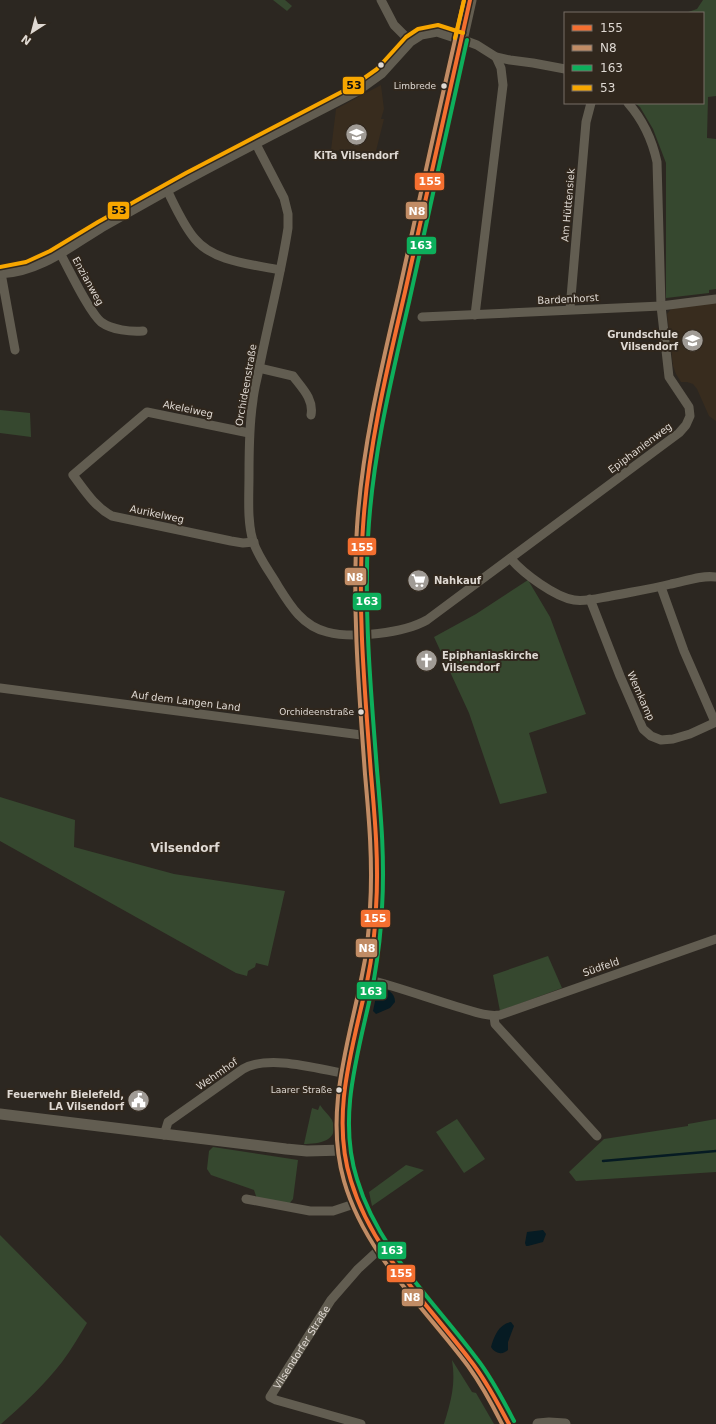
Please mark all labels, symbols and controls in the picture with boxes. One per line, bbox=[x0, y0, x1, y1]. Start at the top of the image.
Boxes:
north arrow bbox=[12, 12, 52, 52]
legend bbox=[564, 12, 704, 104]
text: 155 bbox=[600, 21, 623, 35]
text: N bbox=[19, 32, 34, 48]
text: N8 bbox=[600, 41, 617, 55]
unlabelled marker bbox=[376, 60, 386, 70]
text: 163 bbox=[600, 61, 623, 75]
line badge: 53 bbox=[342, 76, 365, 95]
text: 53 bbox=[346, 79, 362, 92]
place label: Limbrede bbox=[394, 81, 436, 91]
marker: Limbrede bbox=[439, 81, 449, 91]
text: 53 bbox=[600, 81, 615, 95]
school or university icon: KiTa Vilsendorf bbox=[343, 122, 369, 148]
place label: KiTa Vilsendorf bbox=[314, 150, 399, 161]
street label: Am Hüttensiek bbox=[559, 168, 577, 242]
line badge: 155 bbox=[414, 172, 445, 191]
text: 155 bbox=[419, 175, 441, 188]
line badge: 53 bbox=[107, 201, 130, 220]
line badge: N8 bbox=[405, 201, 428, 220]
text: 53 bbox=[111, 204, 127, 217]
text: N8 bbox=[409, 205, 425, 218]
line badge: 163 bbox=[406, 236, 437, 255]
text: 163 bbox=[410, 239, 432, 252]
street label: Enzianweg bbox=[70, 255, 106, 307]
street label: Bardenhorst bbox=[537, 292, 599, 306]
school or university icon: Grundschule Vilsendorf bbox=[680, 327, 706, 353]
place label: Grundschule Vilsendorf bbox=[607, 329, 679, 352]
street label: Orchideenstraße bbox=[233, 343, 259, 427]
street label: Akeleiweg bbox=[162, 398, 214, 420]
street label: Epiphanienweg bbox=[606, 421, 674, 475]
street label: Aurikelweg bbox=[129, 503, 185, 525]
line badge: 155 bbox=[347, 537, 377, 556]
text: 155 bbox=[351, 541, 373, 554]
line badge: N8 bbox=[344, 567, 367, 586]
supermarket icon: Nahkauf bbox=[405, 567, 431, 593]
text: N8 bbox=[347, 571, 363, 584]
place label: Nahkauf bbox=[434, 575, 482, 586]
line badge: 163 bbox=[352, 592, 382, 611]
text: 163 bbox=[356, 595, 378, 608]
church icon: Epiphaniaskirche Vilsendorf bbox=[414, 648, 440, 674]
place label: Epiphaniaskirche Vilsendorf bbox=[442, 650, 539, 673]
street label: Wemkamp bbox=[625, 670, 657, 722]
street label: Auf dem Langen Land bbox=[131, 689, 241, 713]
place label: Orchideenstraße bbox=[279, 707, 354, 717]
marker: Orchideenstraße bbox=[356, 707, 366, 717]
district label: Vilsendorf bbox=[150, 841, 220, 855]
line badge: 155 bbox=[360, 909, 391, 928]
text: 155 bbox=[364, 912, 386, 925]
line badge: N8 bbox=[355, 938, 378, 958]
text: N8 bbox=[359, 942, 375, 955]
street label: Südfeld bbox=[581, 956, 621, 978]
line badge: 163 bbox=[356, 981, 387, 1000]
text: 163 bbox=[360, 985, 382, 998]
street label: Wehmhof bbox=[194, 1056, 240, 1092]
place label: Laarer Straße bbox=[271, 1085, 332, 1095]
marker: Laarer Straße bbox=[334, 1085, 344, 1095]
public building icon: Feuerwehr Bielefeld, LA Vilsendorf bbox=[126, 1087, 152, 1113]
place label: Feuerwehr Bielefeld, LA Vilsendorf bbox=[7, 1089, 125, 1112]
line badge: 163 bbox=[377, 1241, 407, 1260]
text: 163 bbox=[381, 1244, 403, 1257]
line badge: 155 bbox=[386, 1264, 416, 1283]
text: 155 bbox=[390, 1267, 412, 1280]
line badge: N8 bbox=[401, 1288, 424, 1307]
text: N8 bbox=[404, 1291, 420, 1304]
street label: Vilsendorfer Straße bbox=[271, 1303, 332, 1391]

